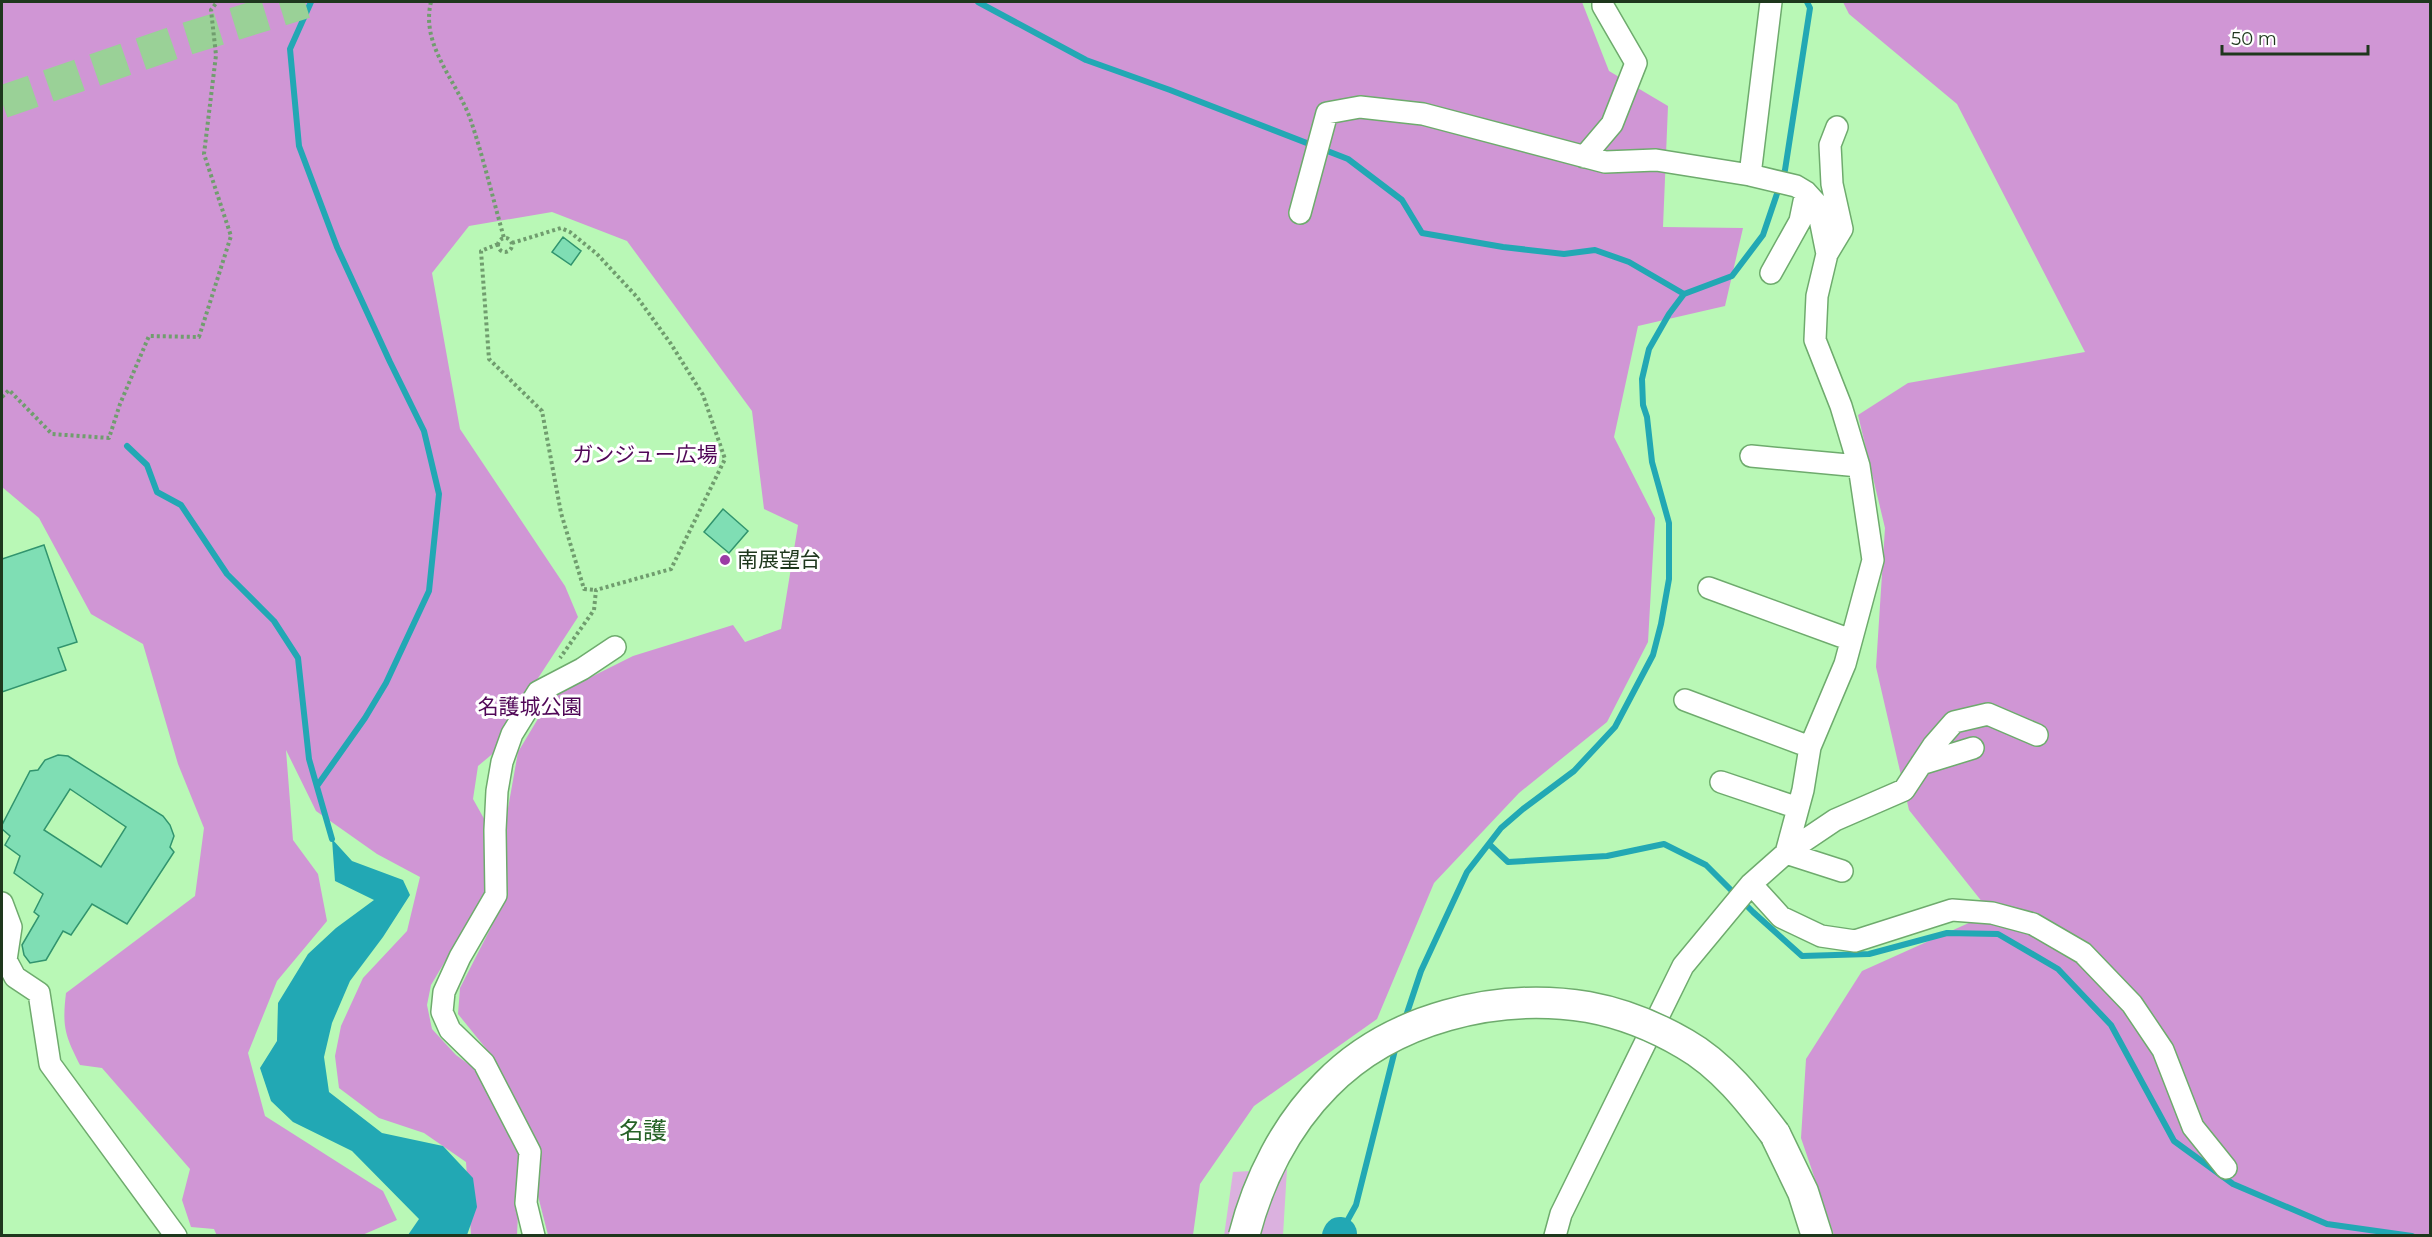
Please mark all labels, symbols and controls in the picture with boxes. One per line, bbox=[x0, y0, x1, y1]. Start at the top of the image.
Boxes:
scale bar bbox=[2222, 18, 2368, 56]
text: 50 m bbox=[2231, 28, 2277, 50]
park label: ガンジュー広場 bbox=[572, 442, 718, 467]
place label: 南展望台 bbox=[737, 547, 821, 572]
marker: 南展望台 bbox=[718, 553, 732, 567]
park label: 名護城公園 bbox=[478, 694, 583, 719]
district label: 名護 bbox=[619, 1116, 667, 1145]

